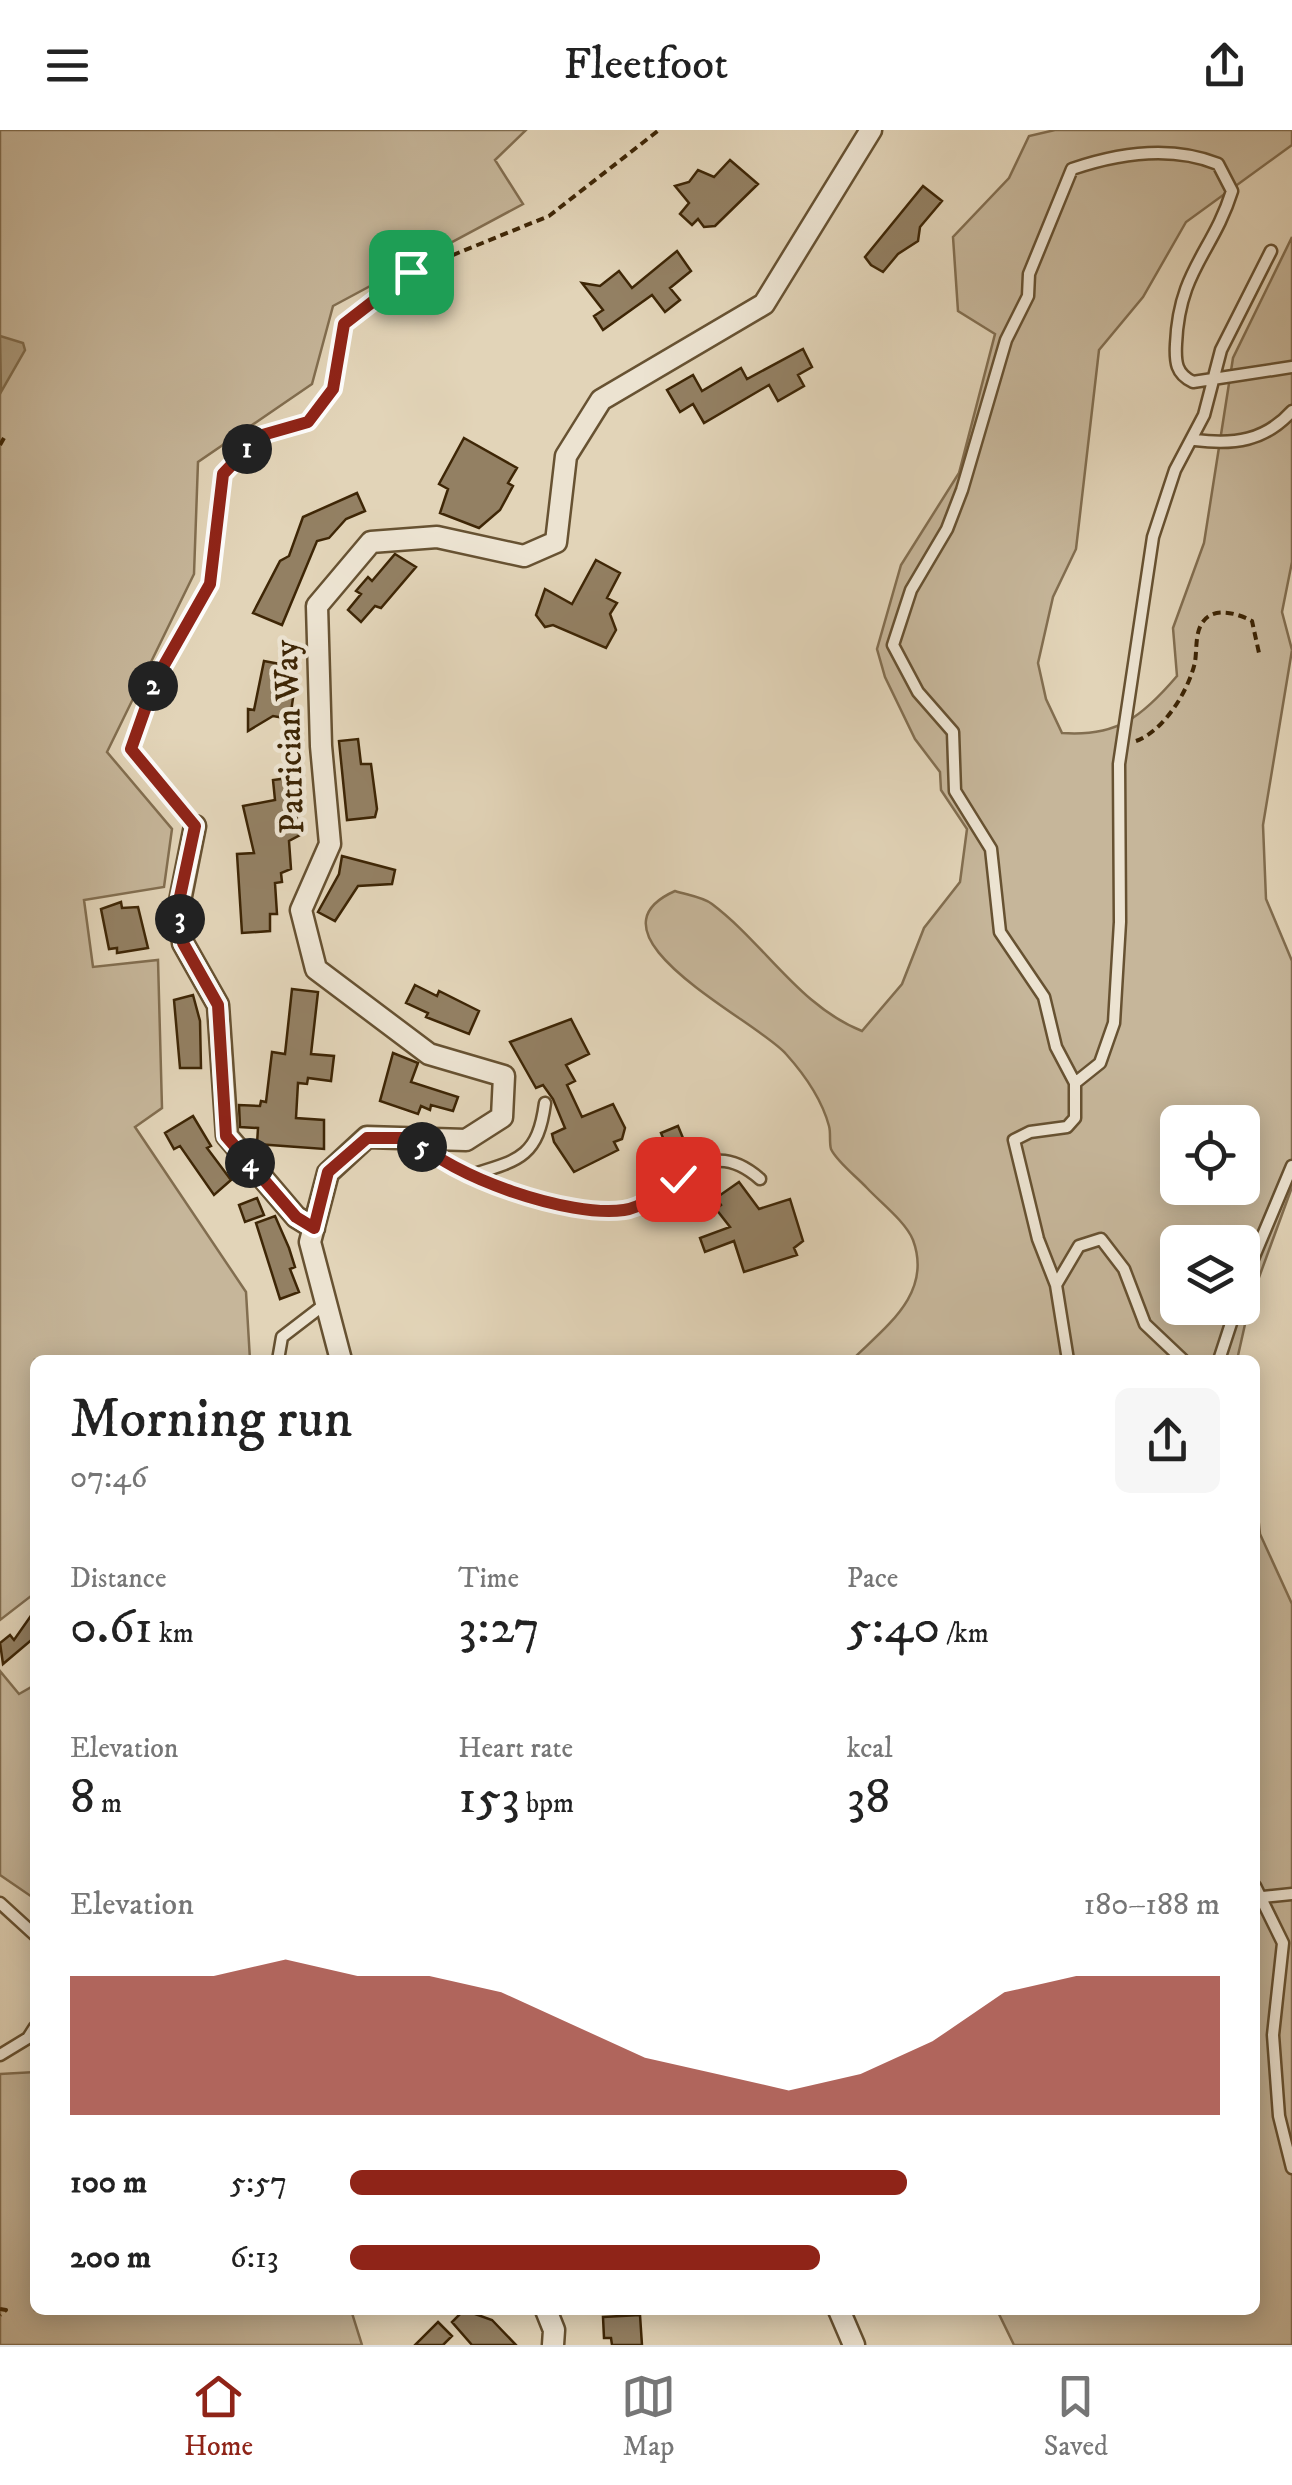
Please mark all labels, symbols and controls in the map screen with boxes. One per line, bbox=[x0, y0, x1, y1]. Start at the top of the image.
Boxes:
text: Fleetfoot bbox=[564, 37, 728, 93]
icon: menu bbox=[40, 38, 95, 93]
icon: share bbox=[1197, 38, 1252, 93]
pin bbox=[369, 230, 454, 315]
icon: arrive bbox=[384, 245, 439, 300]
pin: 1 bbox=[222, 424, 272, 474]
text: 1 bbox=[242, 431, 252, 466]
street label: Patrician Way bbox=[265, 639, 315, 835]
pin: 2 bbox=[128, 661, 178, 711]
text: 2 bbox=[146, 668, 160, 703]
pin: 3 bbox=[155, 894, 205, 944]
text: 3 bbox=[175, 901, 185, 936]
map controls bbox=[1160, 1105, 1260, 1325]
button: locate bbox=[1160, 1105, 1260, 1205]
pin: 5 bbox=[397, 1122, 447, 1172]
text: 5 bbox=[415, 1129, 429, 1164]
pin bbox=[636, 1137, 721, 1222]
pin: 4 bbox=[225, 1138, 275, 1188]
text: 4 bbox=[242, 1145, 258, 1180]
icon: check bbox=[651, 1152, 706, 1207]
button: layers bbox=[1160, 1225, 1260, 1325]
text: Morning run bbox=[70, 1386, 352, 1455]
button: share bbox=[1115, 1388, 1220, 1493]
text: 07:46 bbox=[70, 1458, 148, 1498]
text: Distance bbox=[70, 1561, 166, 1596]
text: Time bbox=[458, 1561, 519, 1596]
text: Pace bbox=[847, 1561, 898, 1596]
text: 0.61 bbox=[70, 1596, 153, 1659]
text: 3:27 bbox=[458, 1596, 540, 1659]
text: 5:40 bbox=[847, 1596, 940, 1659]
text: km bbox=[153, 1616, 194, 1651]
text: /km bbox=[940, 1616, 989, 1651]
text: Elevation bbox=[70, 1731, 178, 1766]
text: Heart rate bbox=[458, 1731, 573, 1766]
text: kcal bbox=[847, 1731, 893, 1766]
text: 8 bbox=[70, 1766, 95, 1829]
text: 153 bbox=[458, 1766, 520, 1829]
text: 38 bbox=[847, 1766, 890, 1829]
text: m bbox=[95, 1786, 122, 1821]
text: bpm bbox=[520, 1786, 574, 1821]
text: Elevation bbox=[70, 1885, 194, 1925]
text: 180–188 m bbox=[1083, 1885, 1220, 1925]
text: 100 m bbox=[70, 2163, 147, 2203]
text: 5:57 bbox=[230, 2163, 287, 2203]
text: 200 m bbox=[70, 2238, 151, 2278]
text: 6:13 bbox=[230, 2238, 279, 2278]
tab: Home bbox=[184, 2369, 253, 2464]
tab: Map bbox=[621, 2369, 676, 2464]
tab: Saved bbox=[1044, 2369, 1108, 2464]

